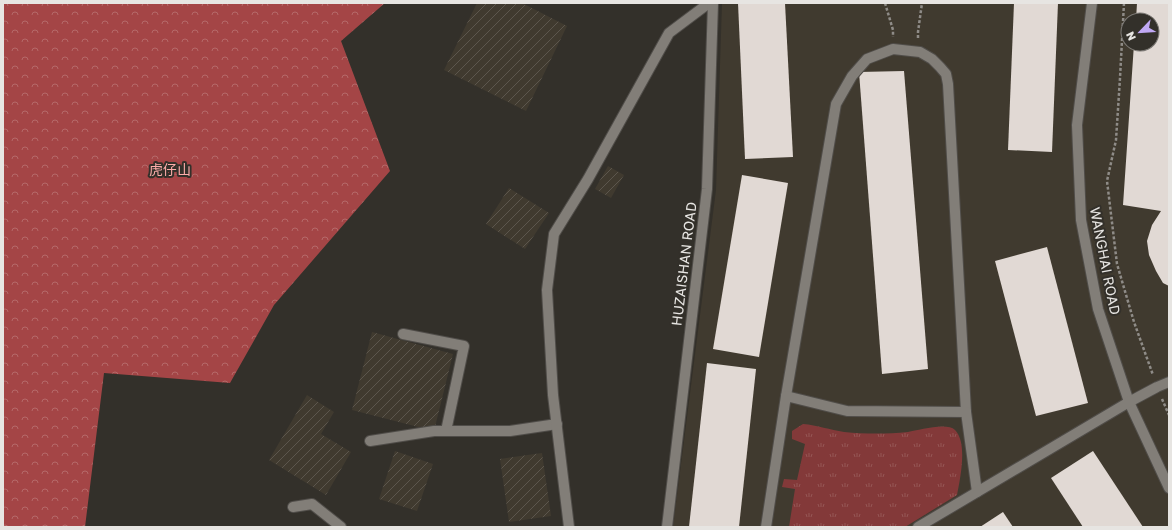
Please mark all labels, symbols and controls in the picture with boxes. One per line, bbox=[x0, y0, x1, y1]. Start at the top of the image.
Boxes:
north arrow bbox=[1120, 12, 1160, 52]
text: N bbox=[1123, 30, 1138, 43]
park label: 虎仔山 bbox=[149, 161, 191, 178]
street label: HUZAISHAN ROAD bbox=[667, 201, 700, 327]
street label: WANGHAI ROAD bbox=[1087, 206, 1124, 316]

